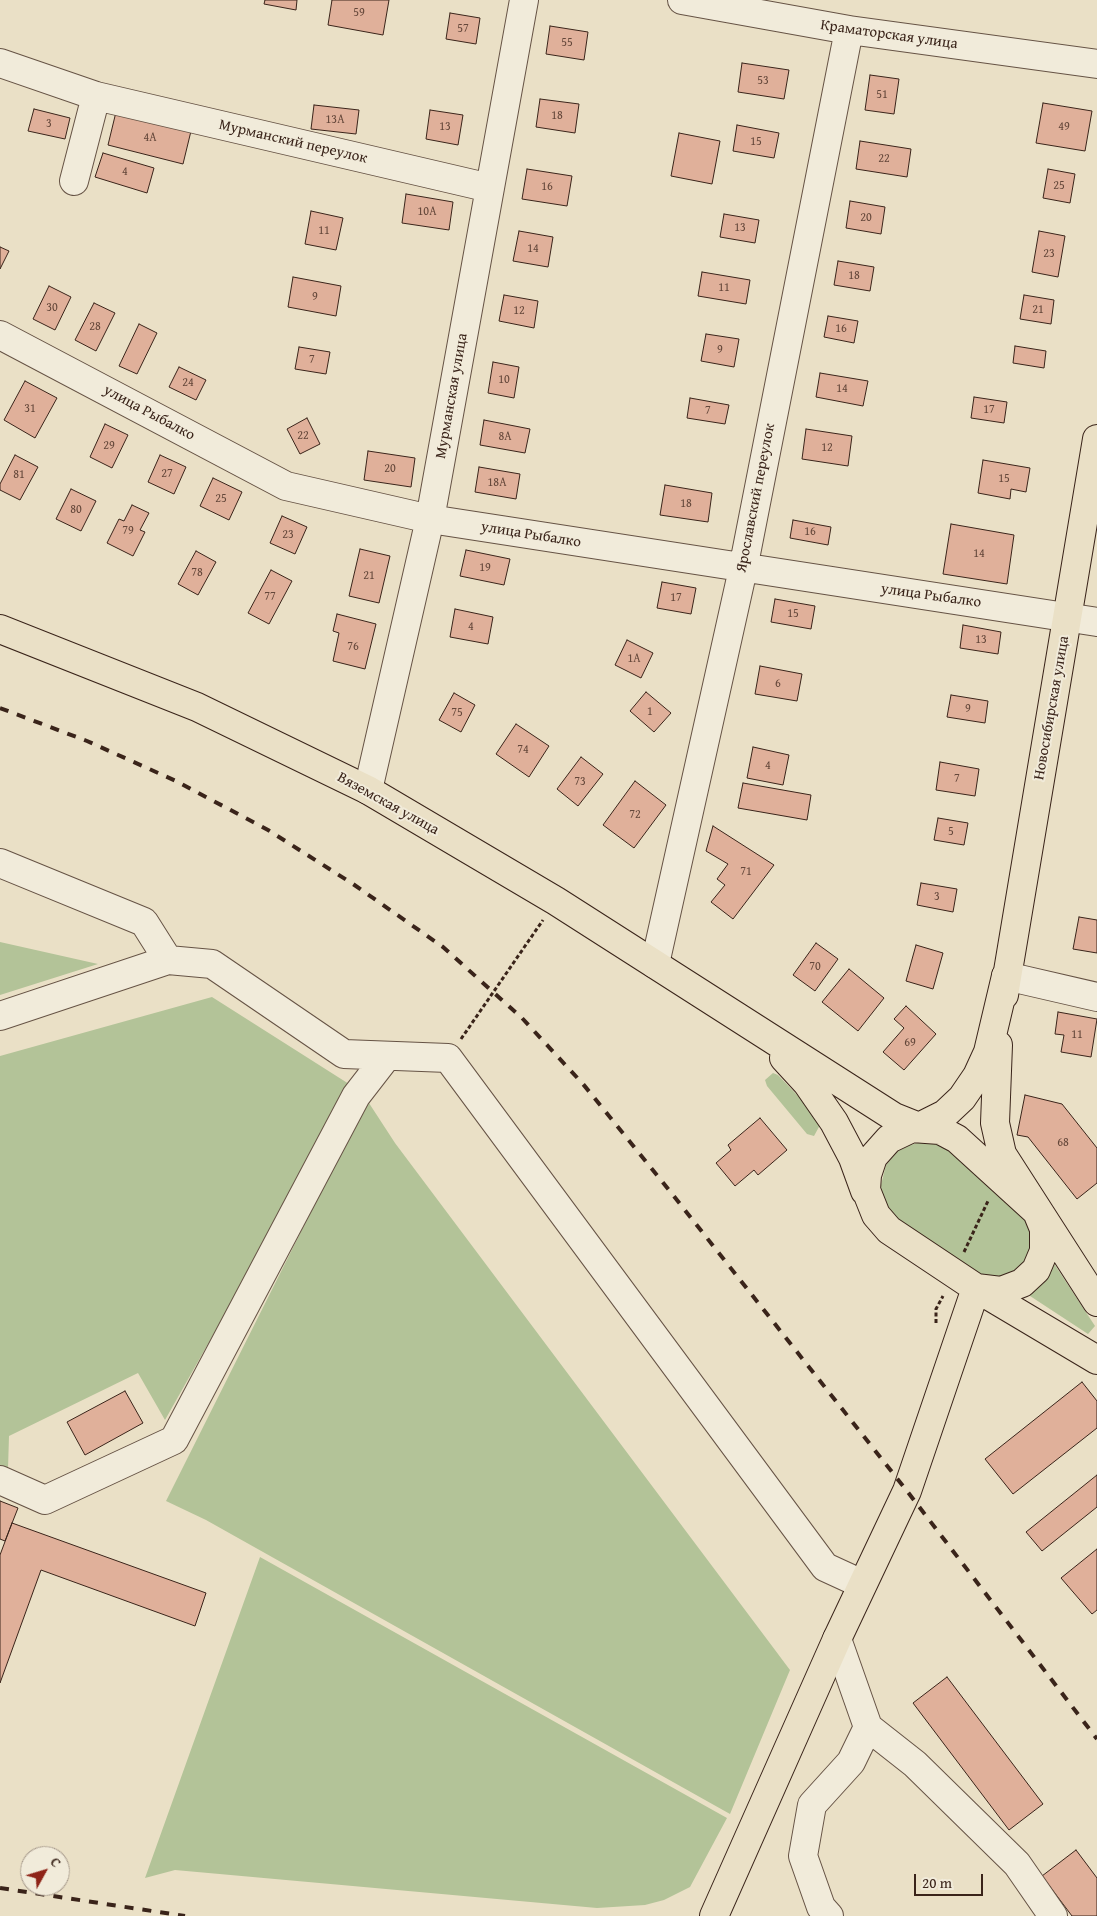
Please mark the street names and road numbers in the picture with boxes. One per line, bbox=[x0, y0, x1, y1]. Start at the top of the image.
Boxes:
street label: Краматорская улица bbox=[819, 16, 959, 54]
street label: Мурманский переулок bbox=[217, 116, 369, 168]
street label: Мурманская улица bbox=[432, 332, 472, 460]
street label: улица Рыбалко bbox=[100, 381, 198, 445]
street label: Ярославский переулок bbox=[733, 422, 779, 574]
street label: улица Рыбалко bbox=[480, 518, 582, 552]
street label: улица Рыбалко bbox=[880, 580, 982, 612]
street label: Новосибирская улица bbox=[1030, 635, 1074, 781]
street label: Вяземская улица bbox=[334, 769, 442, 839]

